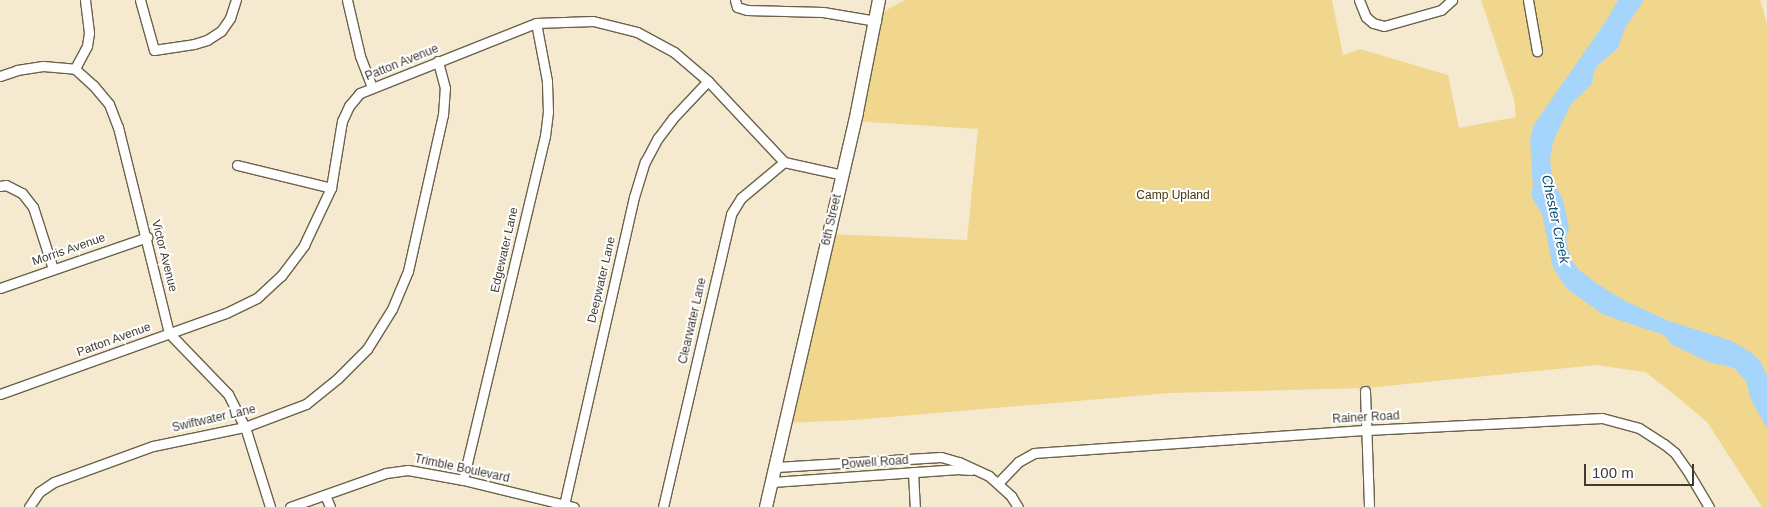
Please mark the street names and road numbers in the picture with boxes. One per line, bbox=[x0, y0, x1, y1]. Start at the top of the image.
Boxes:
street label: Patton Avenue bbox=[363, 42, 441, 84]
street label: 6th Street bbox=[819, 193, 845, 247]
street label: Edgewater Lane bbox=[488, 206, 522, 294]
street label: Victor Avenue bbox=[148, 218, 180, 294]
street label: Morris Avenue bbox=[30, 231, 108, 269]
street label: Deepwater Lane bbox=[585, 235, 619, 325]
street label: Clearwater Lane bbox=[676, 276, 710, 366]
street label: Patton Avenue bbox=[75, 320, 153, 360]
street label: Swiftwater Lane bbox=[171, 402, 257, 436]
street label: Rainer Road bbox=[1332, 409, 1400, 427]
street label: Trimble Boulevard bbox=[413, 452, 511, 486]
street label: Powell Road bbox=[841, 453, 909, 473]

